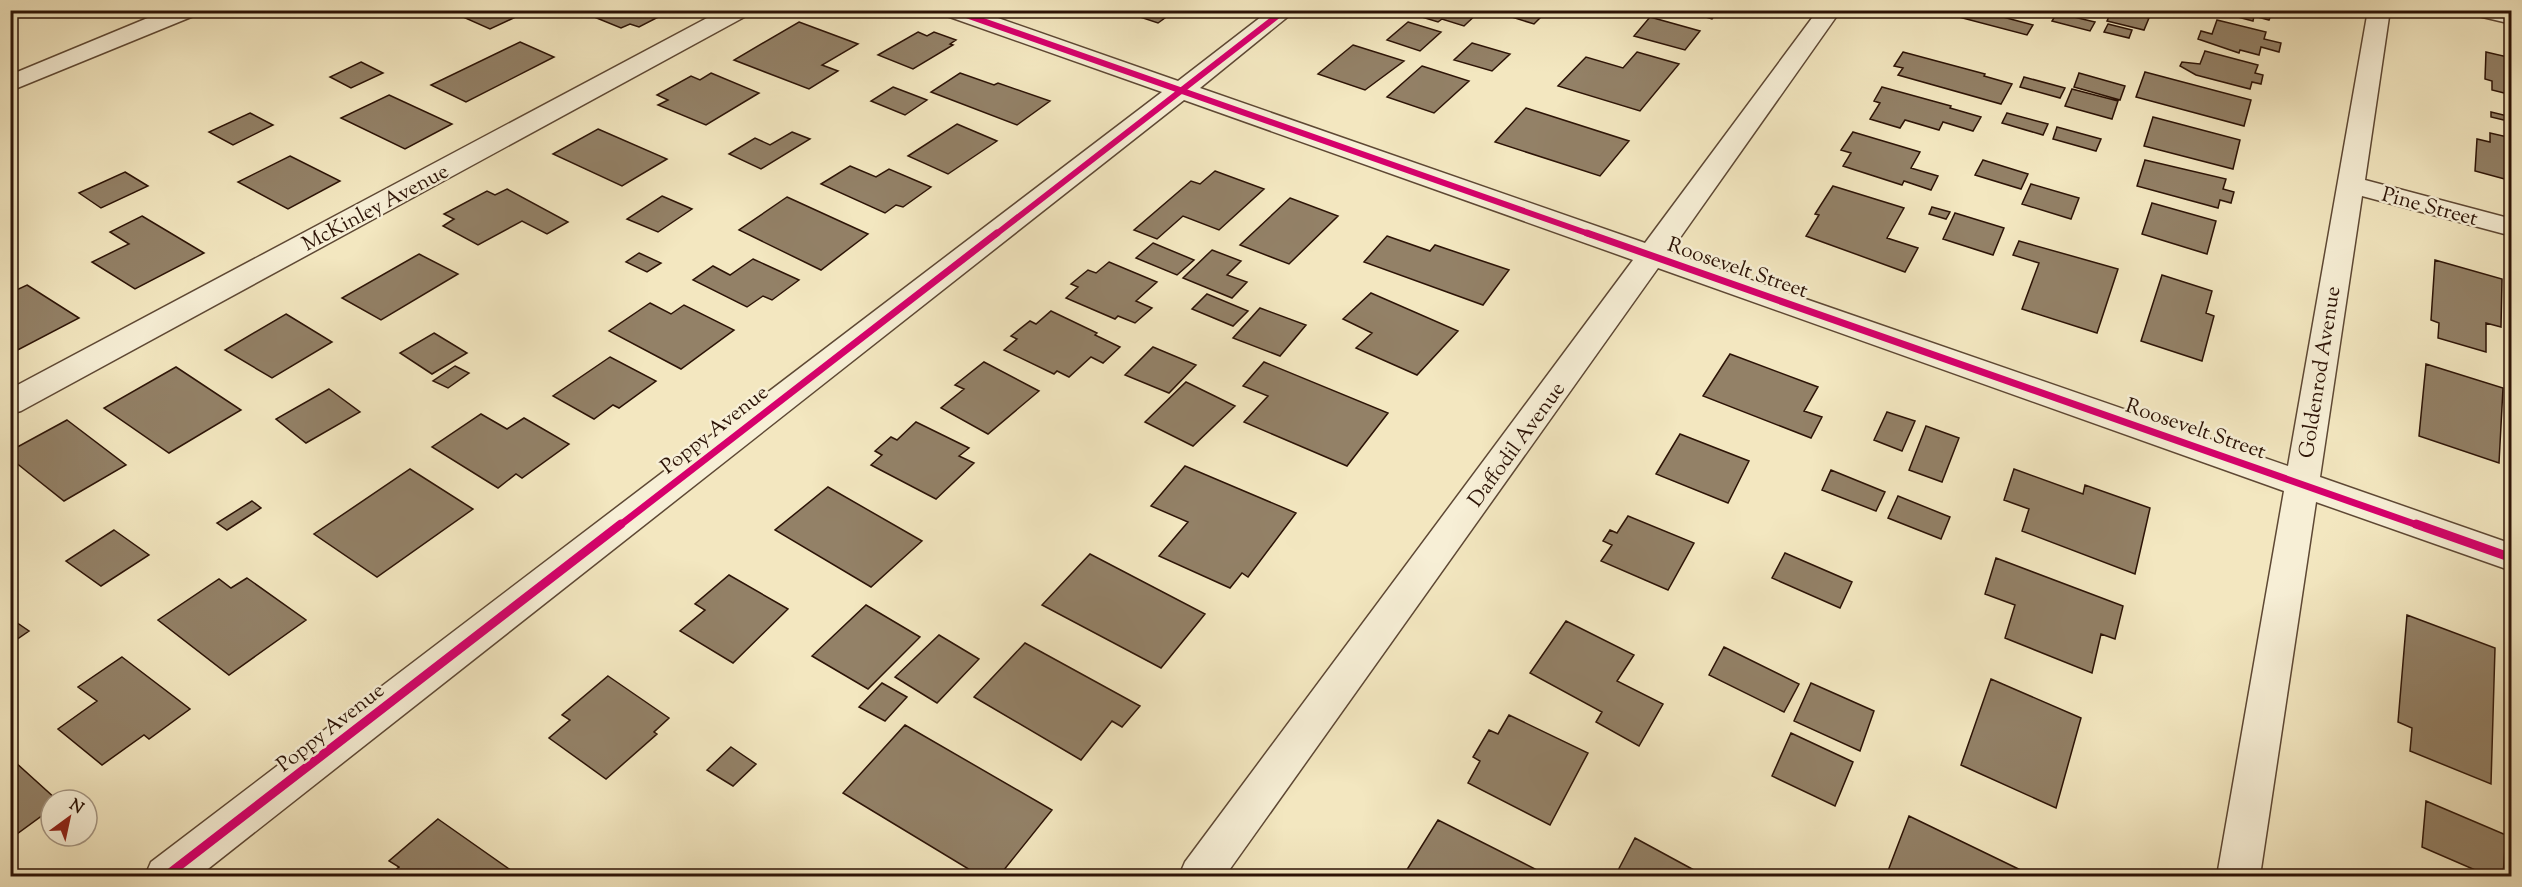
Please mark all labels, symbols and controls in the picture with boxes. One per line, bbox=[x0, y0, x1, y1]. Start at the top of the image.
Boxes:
street label: McKinley Avenue bbox=[297, 157, 455, 260]
street label: Pine Street bbox=[2378, 181, 2481, 235]
street label: Roosevelt Street bbox=[1663, 231, 1812, 307]
street label: Goldenrod Avenue bbox=[2293, 284, 2349, 460]
street label: Daffodil Avenue bbox=[1462, 376, 1573, 514]
street label: Poppy Avenue bbox=[655, 379, 776, 482]
street label: Roosevelt Street bbox=[2121, 392, 2270, 468]
street label: Poppy Avenue bbox=[271, 677, 392, 780]
north arrow bbox=[39, 788, 99, 848]
text: N bbox=[64, 794, 88, 821]

